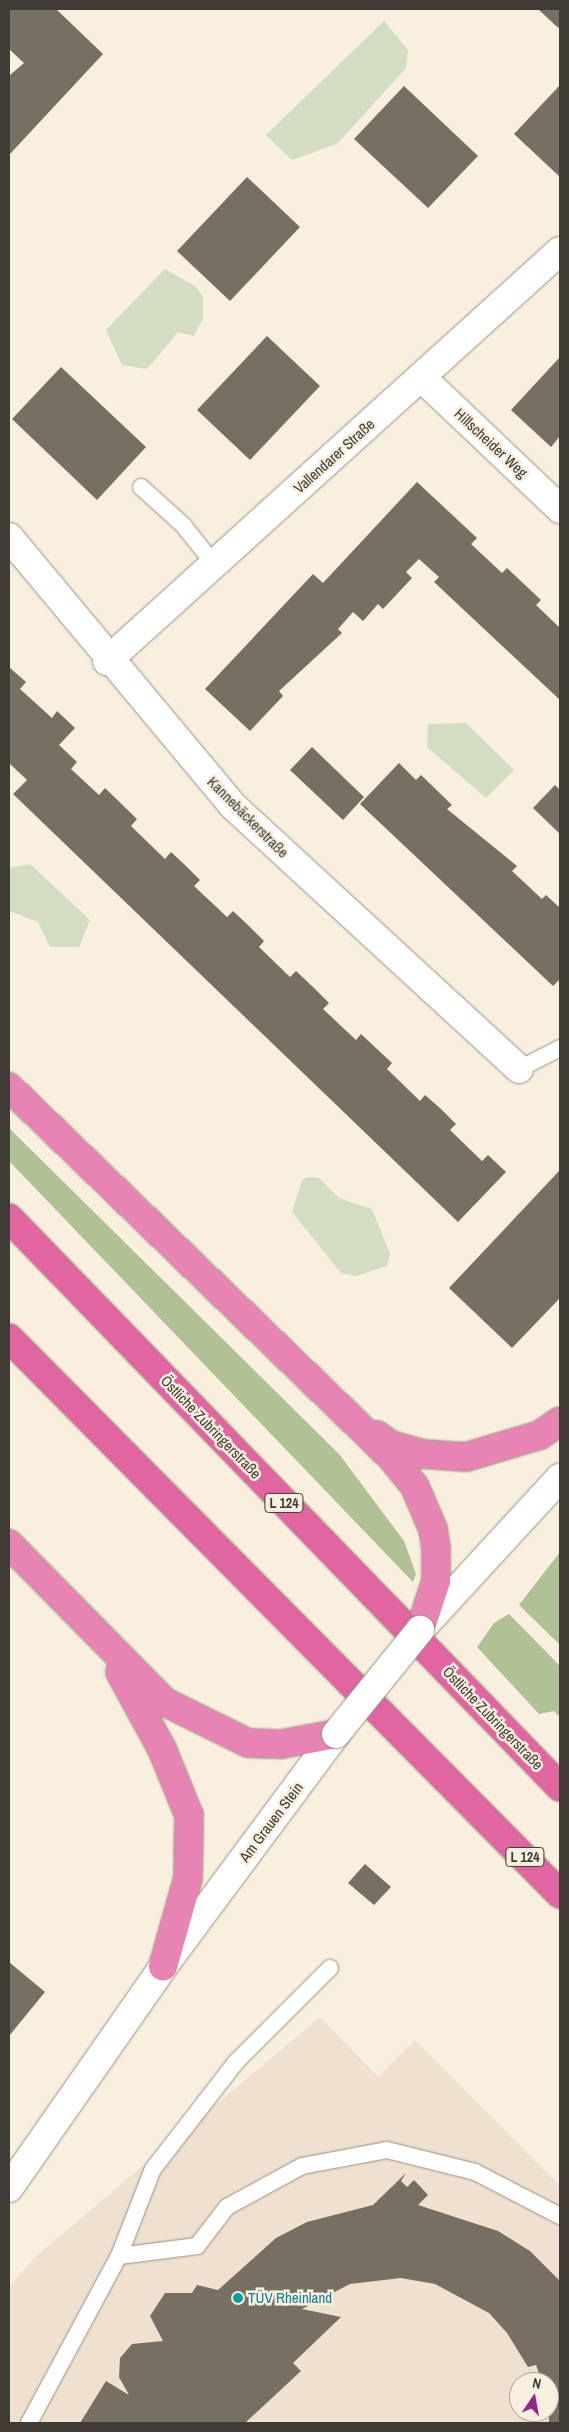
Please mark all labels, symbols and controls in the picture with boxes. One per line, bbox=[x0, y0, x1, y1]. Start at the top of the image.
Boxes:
street label: Hillscheider Weg bbox=[451, 405, 531, 481]
street label: Vallendarer Straße bbox=[290, 415, 378, 497]
street label: Kannebäckerstraße bbox=[204, 773, 292, 861]
street label: Östliche Zubringerstraße bbox=[157, 1372, 265, 1482]
road number: L 124 bbox=[264, 1492, 304, 1515]
street label: Östliche Zubringerstraße bbox=[439, 1663, 547, 1773]
street label: Am Grauen Stein bbox=[235, 1779, 307, 1865]
road number: L 124 bbox=[505, 1845, 545, 1868]
place label: TÜV Rheinland bbox=[248, 2289, 332, 2307]
marker: TÜV Rheinland bbox=[232, 2292, 244, 2304]
north arrow bbox=[509, 2372, 559, 2422]
text: N bbox=[531, 2374, 543, 2393]

